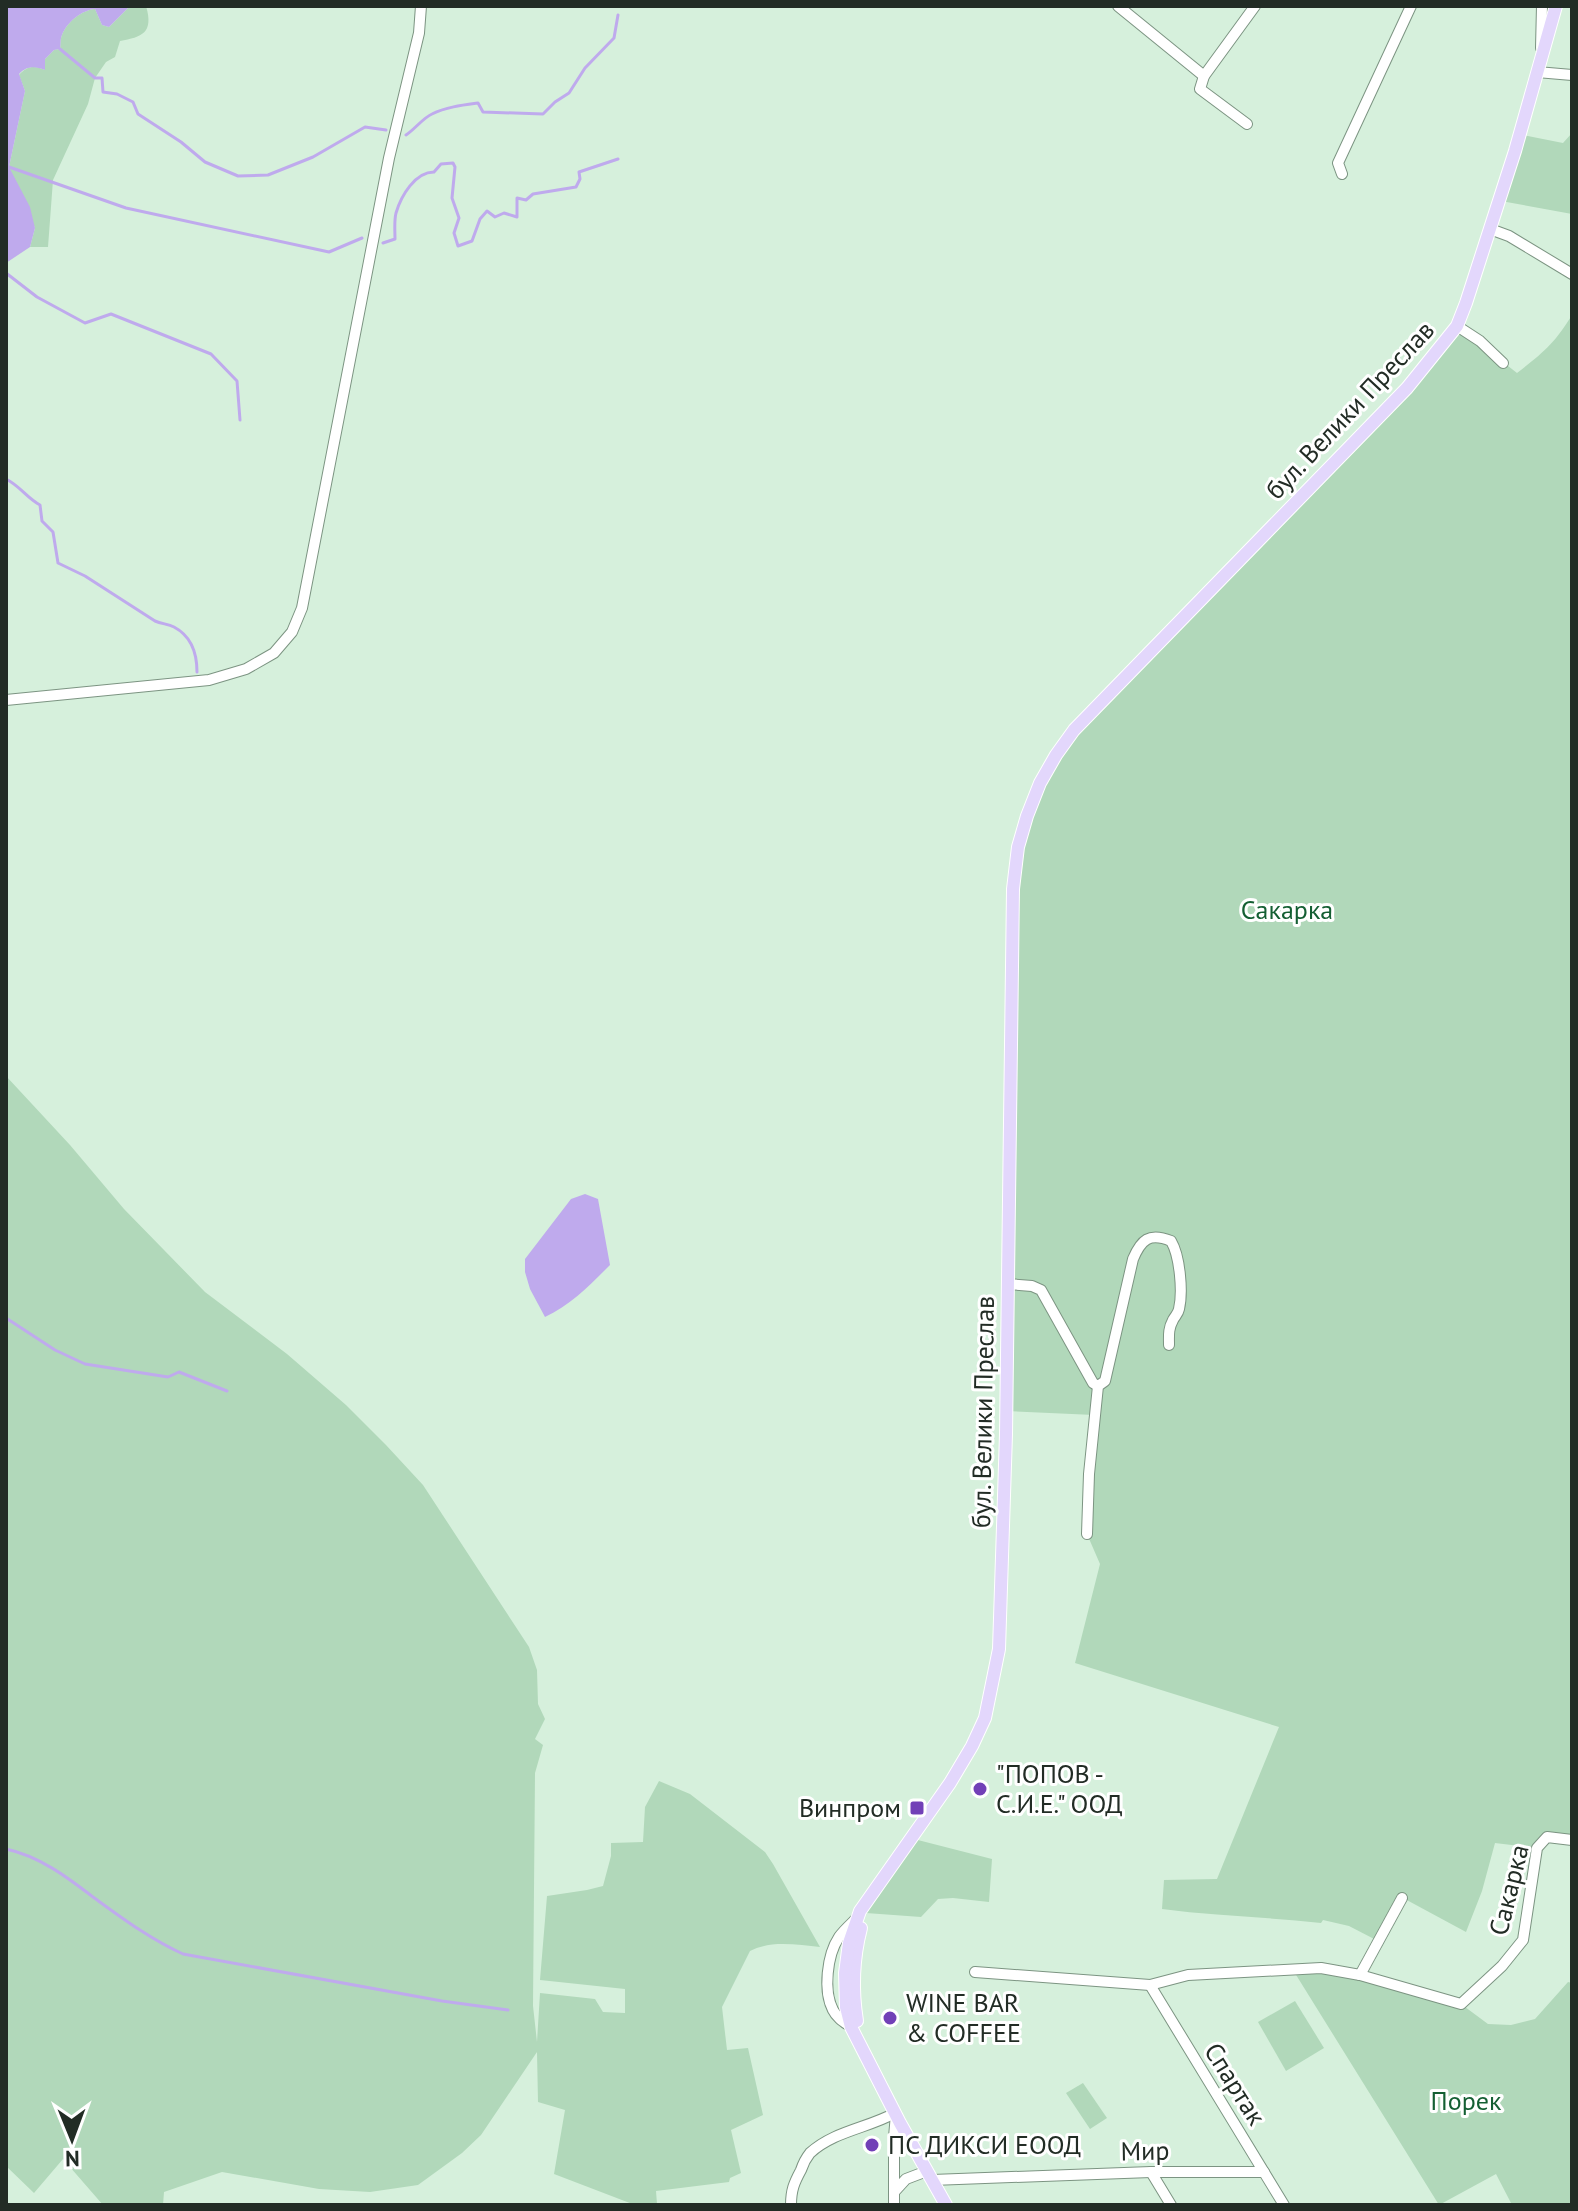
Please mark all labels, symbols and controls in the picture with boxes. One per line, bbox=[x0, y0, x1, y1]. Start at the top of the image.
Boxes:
street label: бул. Велики Преслав bbox=[1258, 313, 1441, 506]
park label: Сакарка bbox=[1241, 893, 1333, 926]
street label: бул. Велики Преслав bbox=[964, 1296, 1001, 1528]
place label: "ПОПОВ - С.И.Е." ООД bbox=[996, 1757, 1123, 1820]
marker: "ПОПОВ - С.И.Е." ООД bbox=[971, 1780, 989, 1798]
place label: Винпром bbox=[799, 1791, 901, 1824]
marker: Винпром bbox=[908, 1799, 926, 1817]
street label: Сакарка bbox=[1481, 1841, 1536, 1939]
place label: WINE BAR & COFFEE bbox=[906, 1986, 1021, 2049]
marker: WINE BAR & COFFEE bbox=[881, 2009, 899, 2027]
street label: Спартак bbox=[1197, 2036, 1274, 2132]
park label: Порек bbox=[1431, 2084, 1502, 2117]
north arrow bbox=[32, 2099, 112, 2179]
place label: ПС ДИКСИ ЕООД bbox=[888, 2128, 1081, 2161]
street label: Мир bbox=[1120, 2134, 1170, 2167]
marker: ПС ДИКСИ ЕООД bbox=[863, 2136, 881, 2154]
text: N bbox=[65, 2145, 80, 2173]

